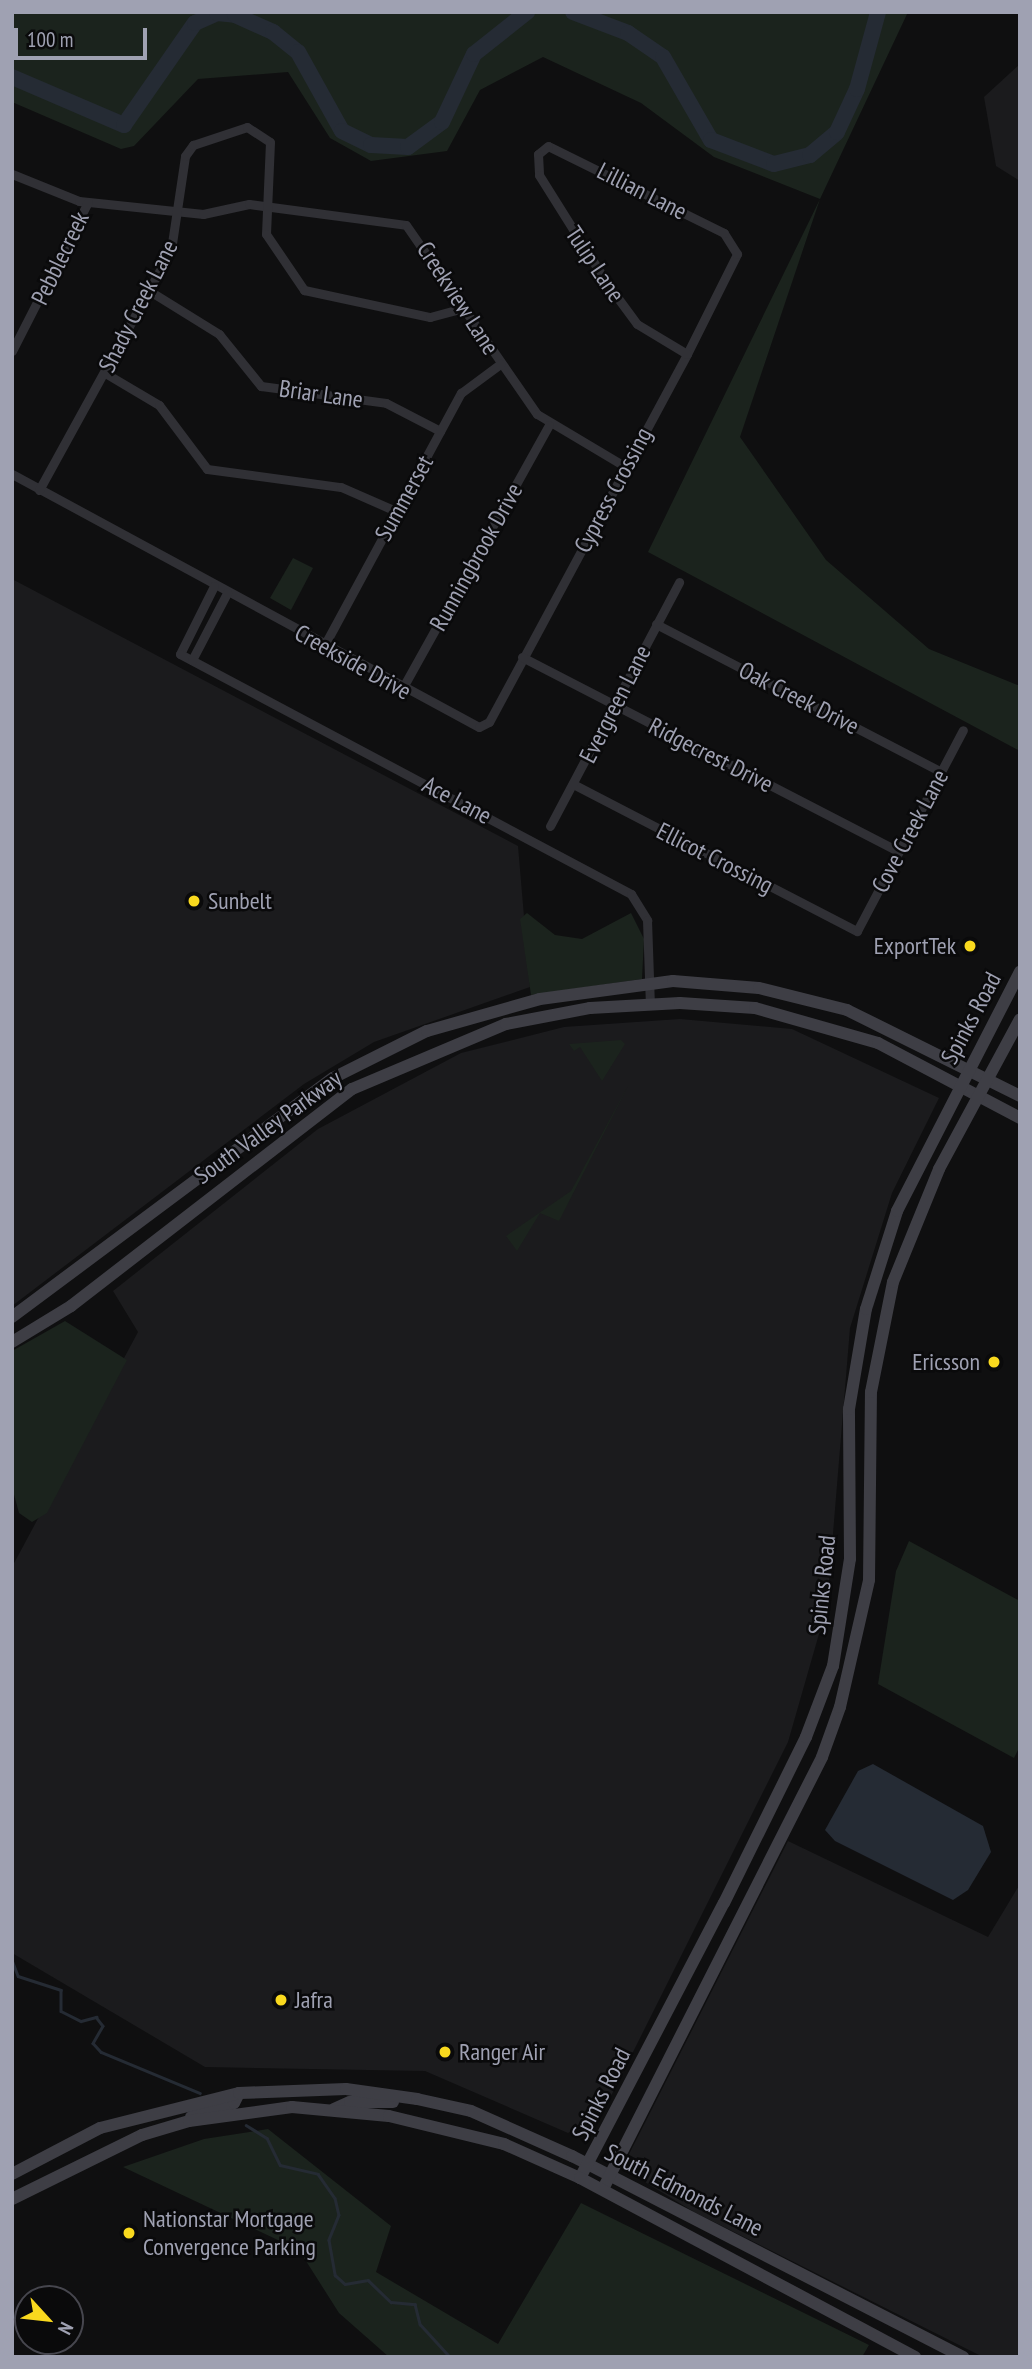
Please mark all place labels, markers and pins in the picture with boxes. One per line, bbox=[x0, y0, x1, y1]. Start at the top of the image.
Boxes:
place label: Sunbelt bbox=[208, 887, 272, 915]
marker: Sunbelt bbox=[186, 893, 202, 909]
place label: ExportTek bbox=[874, 932, 956, 960]
marker: ExportTek bbox=[962, 938, 978, 954]
place label: Ericsson bbox=[912, 1348, 980, 1376]
marker: Ericsson bbox=[986, 1354, 1002, 1370]
place label: Jafra bbox=[295, 1986, 333, 2014]
marker: Jafra bbox=[273, 1992, 289, 2008]
place label: Ranger Air bbox=[459, 2038, 546, 2066]
marker: Ranger Air bbox=[437, 2044, 453, 2060]
place label: Nationstar Mortgage Convergence Parking bbox=[143, 2205, 316, 2261]
marker: Nationstar Mortgage Convergence Parking bbox=[121, 2225, 137, 2241]

